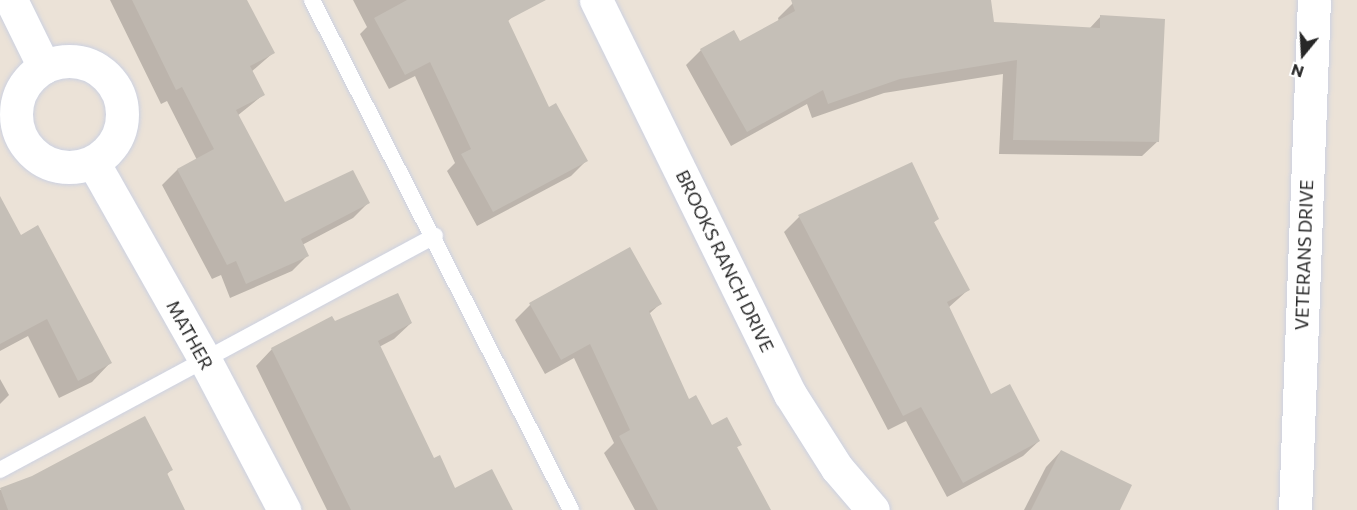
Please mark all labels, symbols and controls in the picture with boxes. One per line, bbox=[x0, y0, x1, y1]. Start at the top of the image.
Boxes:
north arrow bbox=[1273, 24, 1333, 84]
text: N bbox=[1289, 61, 1306, 82]
street label: BROOKS RANCH DRIVE bbox=[672, 167, 778, 355]
street label: VETERANS DRIVE bbox=[1291, 179, 1317, 331]
street label: MATHER bbox=[162, 297, 218, 373]

